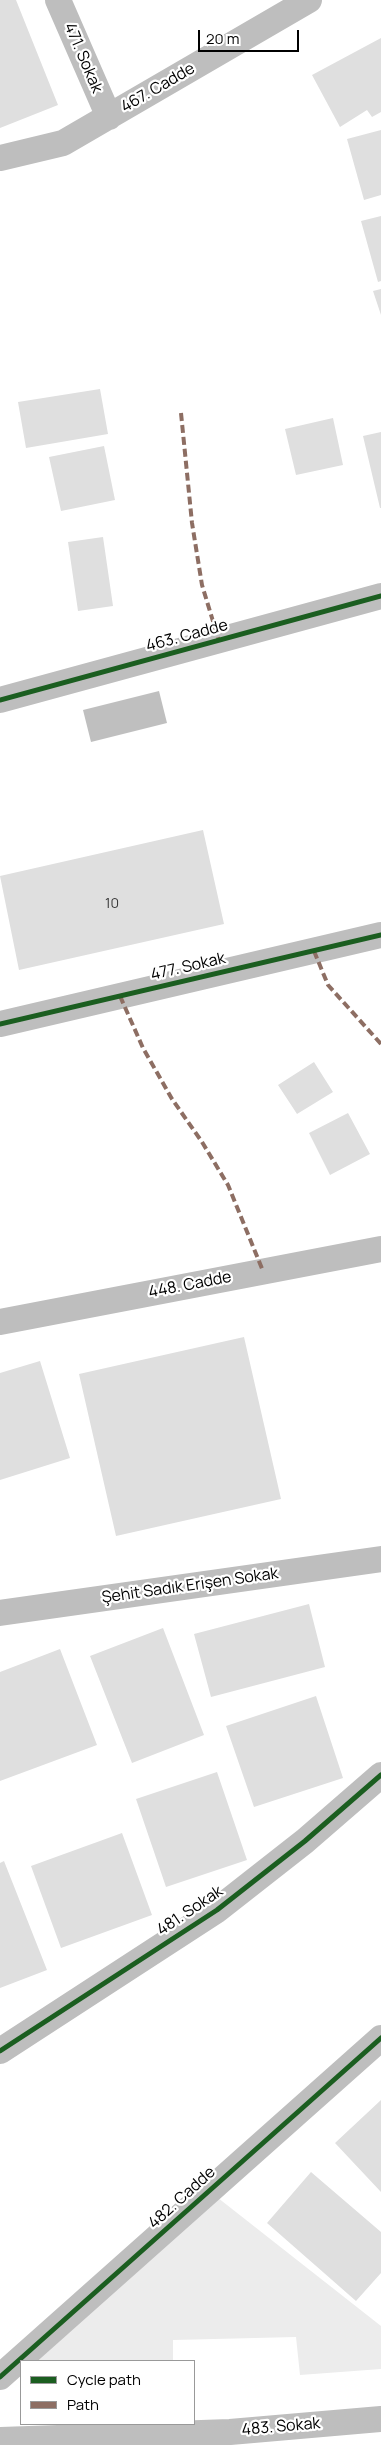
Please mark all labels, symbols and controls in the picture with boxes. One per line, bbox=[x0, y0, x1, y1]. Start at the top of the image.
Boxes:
street label: 471. Sokak bbox=[60, 20, 106, 96]
scale bar bbox=[201, 20, 302, 52]
text: 20 m bbox=[206, 28, 239, 49]
street label: 467. Cadde bbox=[118, 59, 198, 117]
street label: 463. Cadde bbox=[144, 616, 230, 656]
house number: 10 bbox=[105, 896, 119, 912]
street label: 477. Sokak bbox=[149, 949, 227, 985]
street label: 448. Cadde bbox=[147, 1268, 233, 1302]
street label: Şehit Sadık Erişen Sokak bbox=[100, 1564, 280, 1608]
street label: 481. Sokak bbox=[153, 1882, 227, 1940]
street label: 482. Cadde bbox=[144, 2163, 220, 2233]
legend bbox=[20, 2360, 195, 2425]
text: Cycle path bbox=[67, 2369, 141, 2390]
text: Path bbox=[67, 2394, 99, 2415]
street label: 483. Sokak bbox=[241, 2414, 321, 2440]

